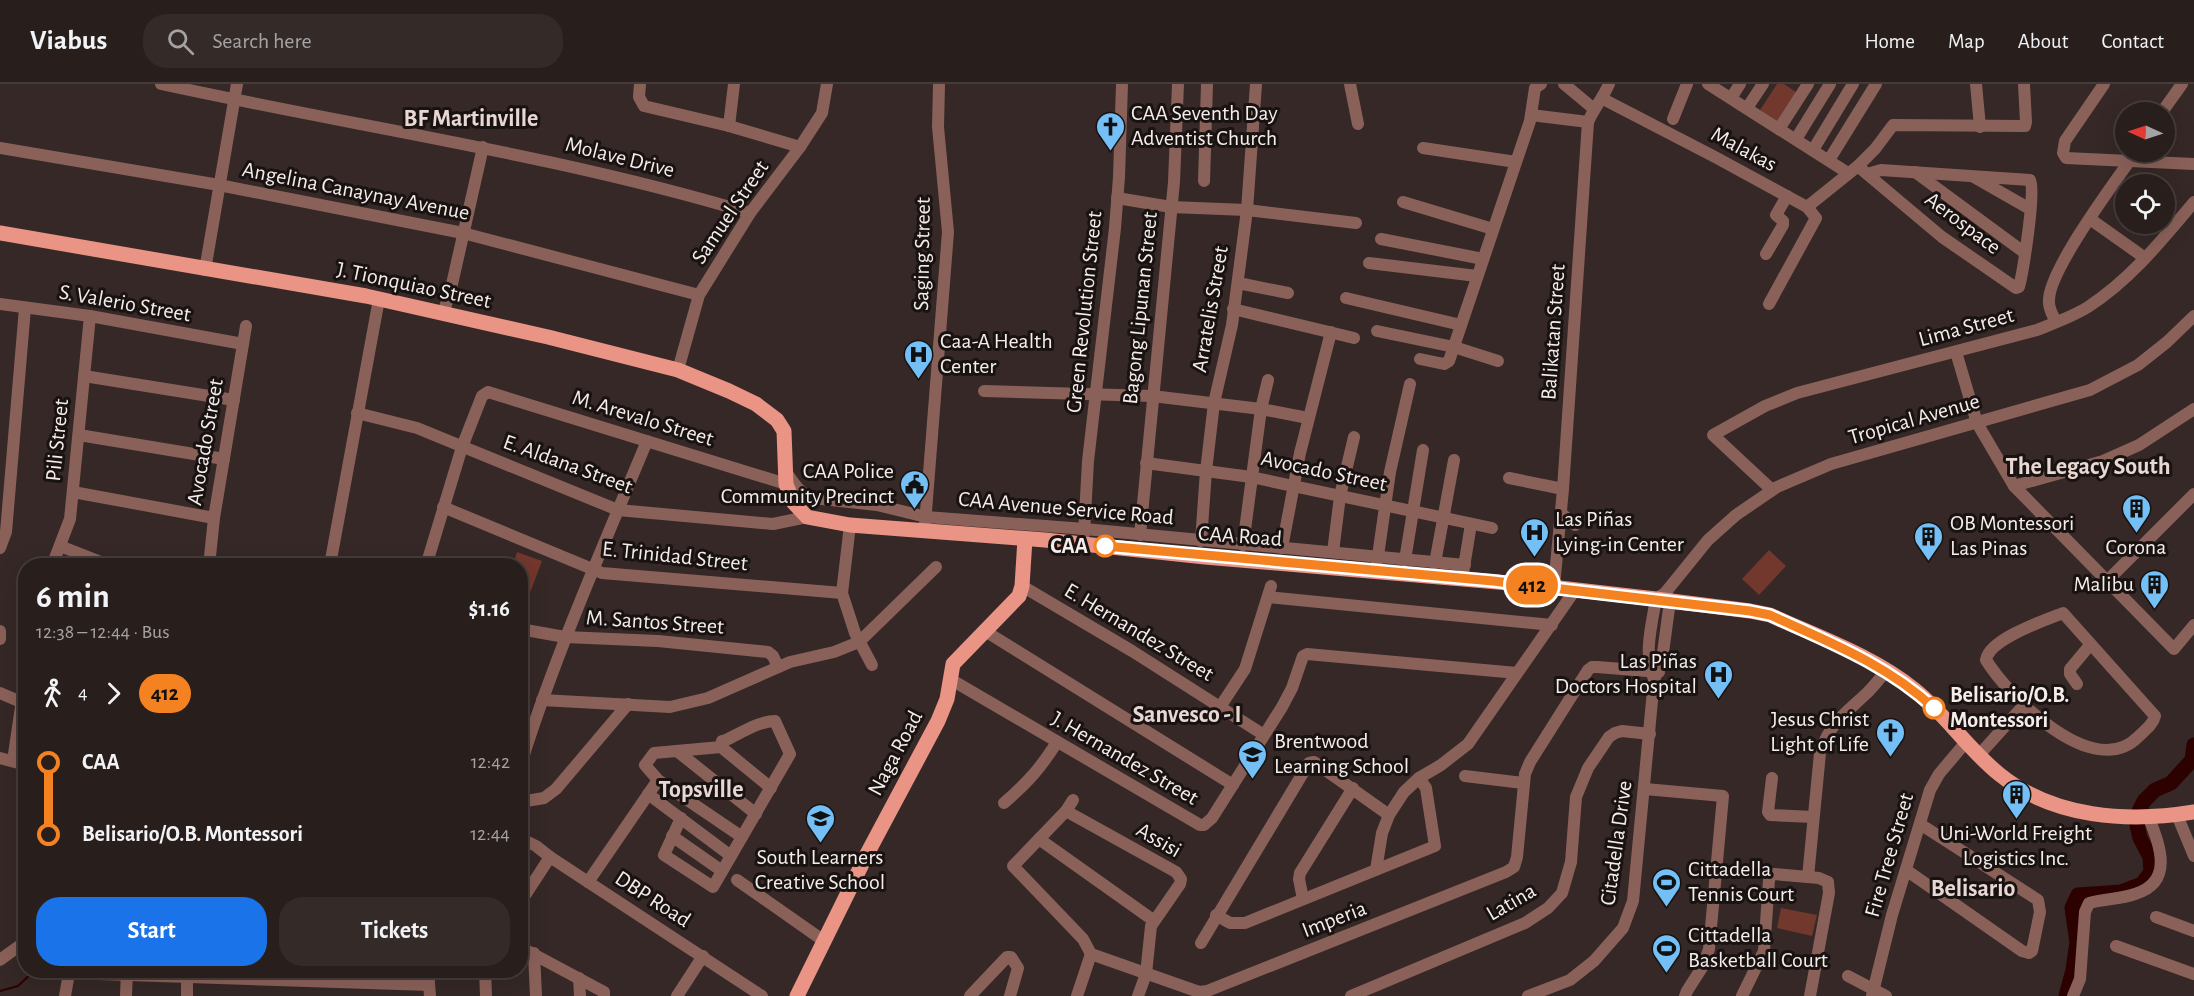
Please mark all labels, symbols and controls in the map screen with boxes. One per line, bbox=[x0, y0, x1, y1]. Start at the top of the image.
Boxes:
search box bbox=[143, 14, 563, 68]
icon: search bbox=[164, 25, 197, 58]
text: Viabus bbox=[30, 27, 107, 55]
text: Search here bbox=[212, 30, 312, 52]
text: Home bbox=[1864, 31, 1915, 52]
text: Map bbox=[1948, 31, 1985, 52]
text: About bbox=[2018, 31, 2068, 52]
text: Contact bbox=[2101, 31, 2164, 52]
place label: CAA Seventh Day Adventist Church bbox=[1131, 102, 1278, 149]
north arrow bbox=[2115, 102, 2175, 162]
map controls bbox=[2115, 102, 2175, 234]
district label: BF Martinville bbox=[404, 107, 538, 131]
church icon: CAA Seventh Day Adventist Church bbox=[1094, 110, 1126, 152]
street label: Malakas bbox=[1708, 123, 1780, 175]
street label: Molave Drive bbox=[563, 133, 677, 181]
street label: Samuel Street bbox=[687, 156, 773, 268]
street label: Angelina Canaynay Avenue bbox=[241, 158, 471, 224]
button: locate bbox=[2115, 174, 2175, 234]
street label: Aerospace bbox=[1921, 188, 2005, 258]
street label: Saging Street bbox=[910, 197, 934, 311]
street label: Green Revolution Street bbox=[1062, 210, 1106, 414]
street label: Bagong Lipunan Street bbox=[1119, 211, 1161, 405]
street label: Arratelis Street bbox=[1188, 244, 1232, 374]
street label: J. Tionquiao Street bbox=[335, 258, 493, 312]
street label: Balikatan Street bbox=[1537, 263, 1569, 401]
street label: S. Valerio Street bbox=[57, 281, 193, 325]
street label: Lima Street bbox=[1916, 304, 2016, 350]
place label: Caa-A Health Center bbox=[940, 330, 1053, 377]
hospital icon: Caa-A Health Center bbox=[903, 338, 935, 380]
street label: Avocado Street bbox=[183, 377, 227, 507]
street label: M. Arevalo Street bbox=[570, 386, 716, 450]
street label: Tropical Avenue bbox=[1846, 390, 1982, 448]
street label: Pili Street bbox=[42, 398, 72, 482]
street label: E. Aldana Street bbox=[500, 430, 636, 498]
street label: Avocado Street bbox=[1259, 447, 1389, 495]
district label: The Legacy South bbox=[2006, 455, 2170, 479]
place label: CAA Police Community Precinct bbox=[721, 460, 894, 507]
public building icon: CAA Police Community Precinct bbox=[899, 468, 931, 510]
street label: CAA Avenue Service Road bbox=[957, 488, 1175, 528]
building icon: Corona bbox=[2120, 492, 2152, 534]
place label: Las Piñas Lying-in Center bbox=[1555, 508, 1684, 555]
place label: OB Montessori Las Pinas bbox=[1950, 512, 2074, 559]
hospital icon: Las Piñas Lying-in Center bbox=[1518, 516, 1550, 558]
building icon: OB Montessori Las Pinas bbox=[1913, 520, 1945, 562]
street label: CAA Road bbox=[1197, 522, 1283, 550]
place label: CAA bbox=[1050, 535, 1088, 557]
marker: CAA bbox=[1094, 535, 1116, 557]
place label: Corona bbox=[2106, 536, 2166, 558]
street label: E. Trinidad Street bbox=[601, 537, 749, 575]
line badge: 412 bbox=[1498, 566, 1567, 604]
building icon: Malibu bbox=[2139, 568, 2171, 610]
place label: Malibu bbox=[2073, 573, 2134, 595]
text: 412 bbox=[1518, 575, 1546, 596]
street label: E. Hernandez Street bbox=[1061, 579, 1217, 685]
text: 6 min bbox=[36, 581, 110, 614]
text: $1.16 bbox=[469, 598, 510, 620]
street label: M. Santos Street bbox=[585, 606, 725, 638]
text: 12:38 – 12:44 · Bus bbox=[36, 622, 170, 642]
place label: Las Piñas Doctors Hospital bbox=[1555, 650, 1697, 697]
hospital icon: Las Piñas Doctors Hospital bbox=[1702, 658, 1734, 700]
icon: walk bbox=[36, 677, 69, 710]
icon: forward bbox=[97, 677, 130, 710]
text: 4 bbox=[78, 683, 88, 703]
text: 412 bbox=[151, 683, 179, 704]
place label: Belisario/O.B. Montessori bbox=[1950, 684, 2069, 731]
marker: Belisario/O.B. Montessori bbox=[1923, 697, 1945, 719]
district label: Sanvesco - I bbox=[1133, 703, 1241, 727]
street label: Naga Road bbox=[864, 707, 926, 799]
street label: J. Hernandez Street bbox=[1048, 707, 1202, 809]
place label: Jesus Christ Light of Life bbox=[1770, 708, 1869, 755]
church icon: Jesus Christ Light of Life bbox=[1874, 716, 1906, 758]
place label: Brentwood Learning School bbox=[1274, 730, 1409, 777]
school or university icon: Brentwood Learning School bbox=[1237, 738, 1269, 780]
text: CAA bbox=[82, 751, 120, 773]
text: 12:42 bbox=[471, 752, 510, 772]
district label: Topsville bbox=[659, 778, 743, 802]
building icon: Uni-World Freight Logistics Inc. bbox=[2000, 778, 2032, 820]
street label: Citadella Drive bbox=[1596, 779, 1636, 907]
street label: Fire Tree Street bbox=[1861, 790, 1917, 920]
school or university icon: South Learners Creative School bbox=[804, 802, 836, 844]
street label: Assisi bbox=[1133, 819, 1185, 861]
place label: Uni-World Freight Logistics Inc. bbox=[1940, 822, 2092, 869]
text: Belisario/O.B. Montessori bbox=[82, 823, 303, 845]
text: 12:44 bbox=[470, 824, 510, 844]
place label: South Learners Creative School bbox=[755, 846, 885, 893]
place label: Cittadella Tennis Court bbox=[1688, 858, 1794, 905]
sports icon: Cittadella Tennis Court bbox=[1651, 866, 1683, 908]
street label: DBP Road bbox=[611, 867, 695, 931]
district label: Belisario bbox=[1931, 877, 2015, 901]
street label: Latina bbox=[1482, 879, 1540, 925]
button: Start bbox=[36, 897, 267, 966]
button: Tickets bbox=[279, 897, 510, 966]
street label: Imperia bbox=[1299, 897, 1369, 941]
place label: Cittadella Basketball Court bbox=[1688, 924, 1828, 971]
sports icon: Cittadella Basketball Court bbox=[1651, 932, 1683, 974]

